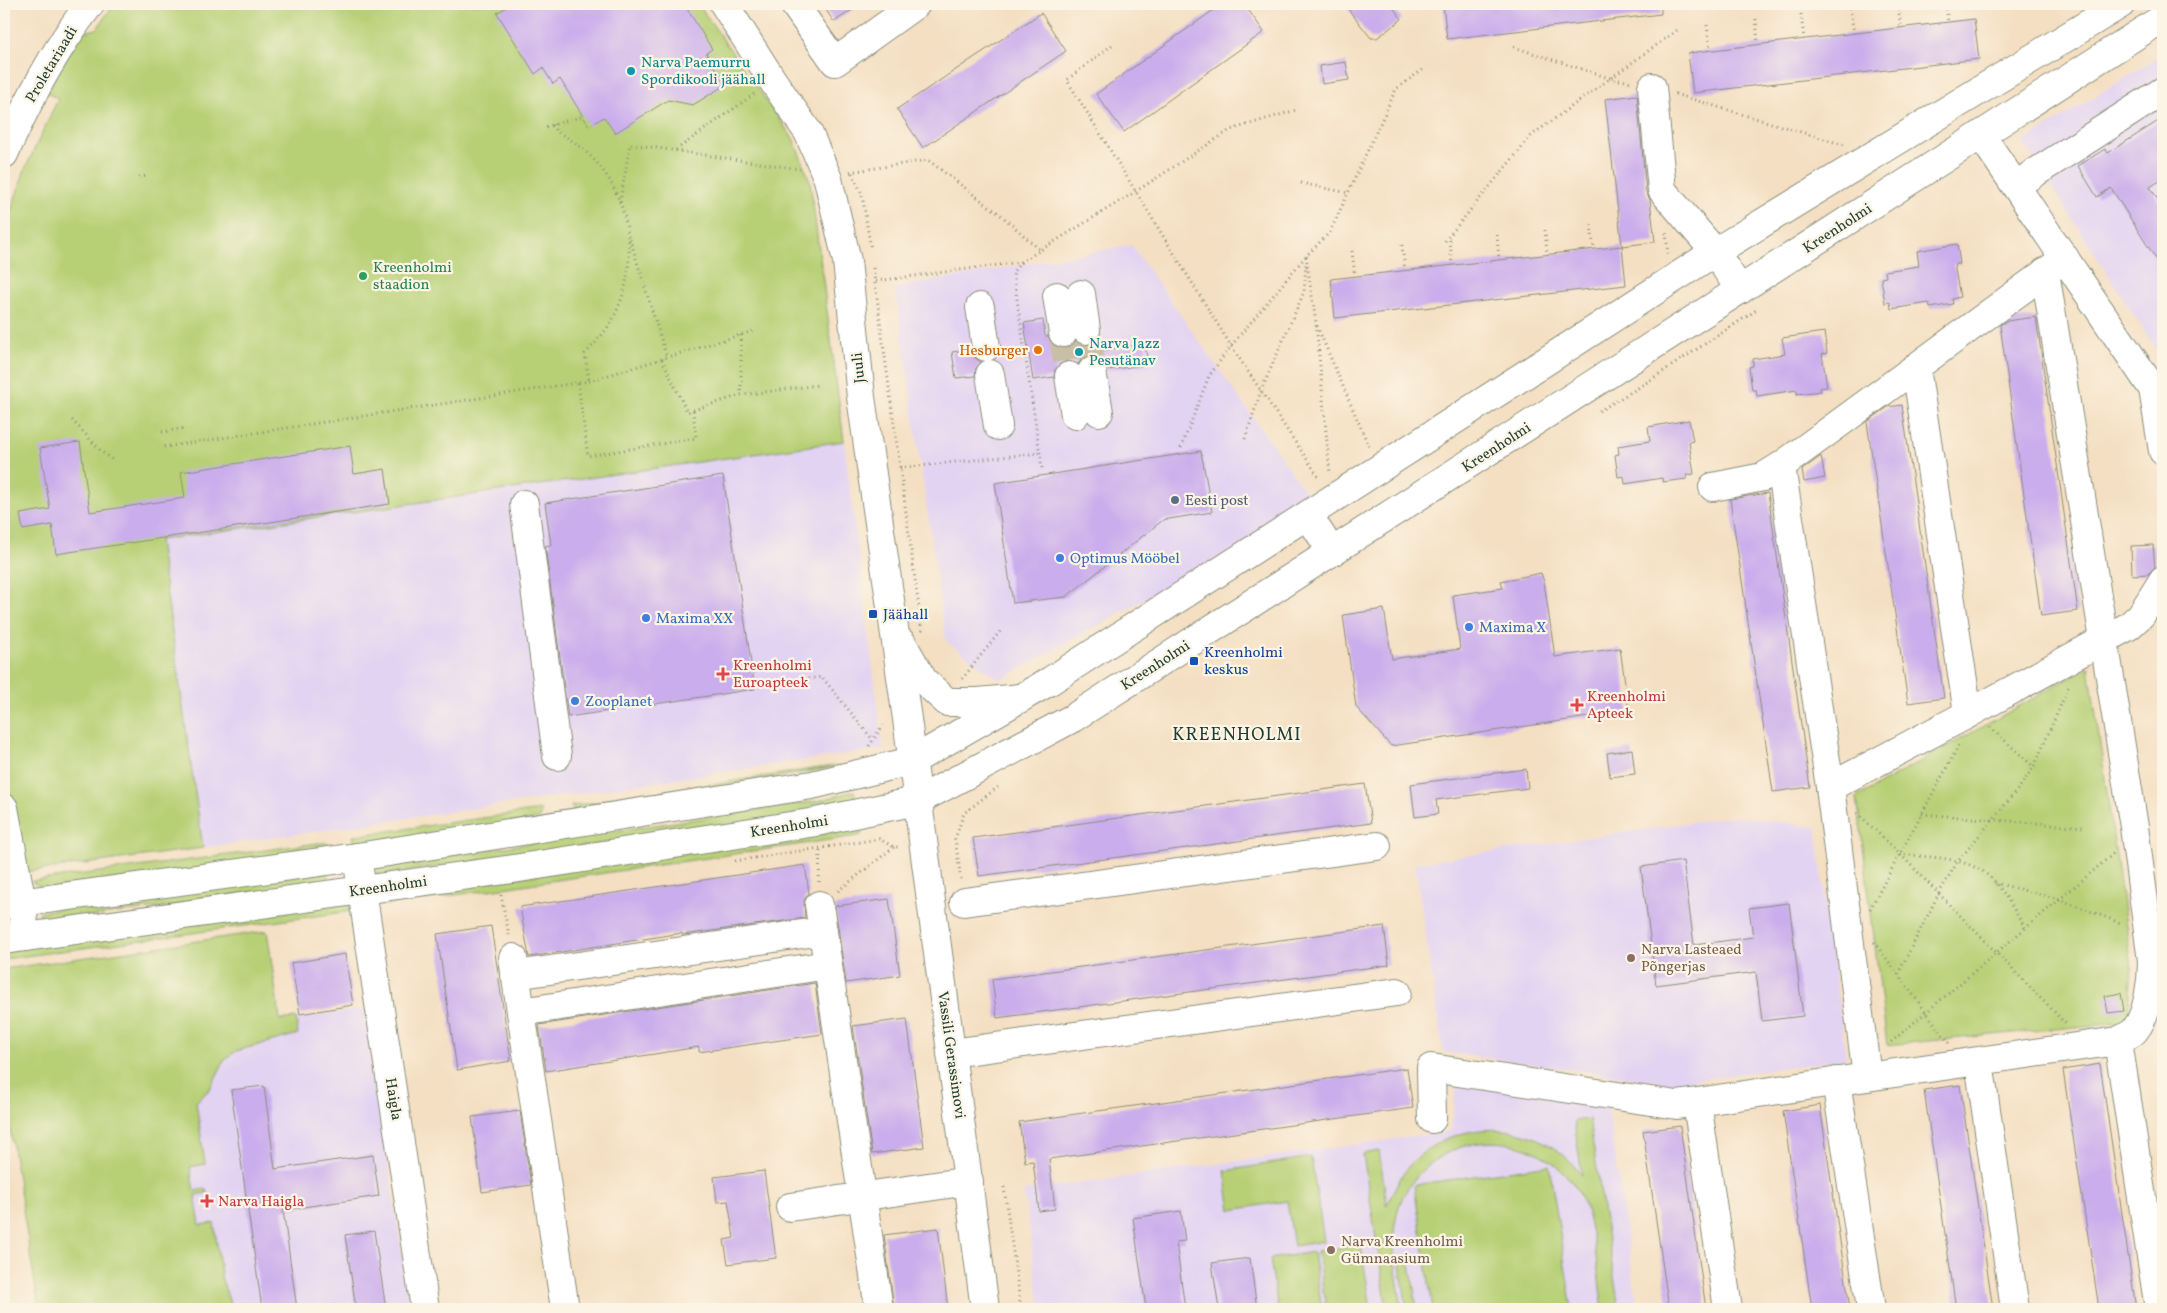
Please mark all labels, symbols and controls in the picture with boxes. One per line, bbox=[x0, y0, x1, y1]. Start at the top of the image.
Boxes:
street label: Proletariaadi bbox=[21, 23, 83, 107]
place label: Narva Paemurru Spordikooli jäähall bbox=[641, 53, 765, 91]
marker: Narva Paemurru Spordikooli jäähall bbox=[625, 65, 637, 77]
street label: Kreenholmi bbox=[1799, 199, 1877, 259]
place label: Kreenholmi staadion bbox=[373, 258, 452, 296]
marker: Kreenholmi staadion bbox=[357, 270, 369, 282]
place label: Narva Jazz Pesutänav bbox=[1089, 334, 1160, 372]
place label: Hesburger bbox=[959, 341, 1028, 362]
marker: Hesburger bbox=[1032, 344, 1044, 356]
marker: Narva Jazz Pesutänav bbox=[1073, 346, 1085, 358]
street label: Juuli bbox=[847, 351, 872, 384]
street label: Kreenholmi bbox=[1458, 418, 1536, 478]
place label: Eesti post bbox=[1185, 491, 1249, 512]
marker: Eesti post bbox=[1169, 494, 1181, 506]
place label: Optimus Mööbel bbox=[1070, 549, 1180, 570]
marker: Optimus Mööbel bbox=[1054, 552, 1066, 564]
place label: Jäähall bbox=[883, 605, 928, 626]
marker: Jäähall bbox=[867, 608, 879, 620]
place label: Maxima XX bbox=[656, 609, 733, 630]
marker: Maxima XX bbox=[640, 612, 652, 624]
place label: Maxima X bbox=[1479, 618, 1546, 639]
marker: Maxima X bbox=[1463, 621, 1475, 633]
street label: Kreenholmi bbox=[1117, 636, 1195, 696]
place label: Kreenholmi keskus bbox=[1204, 643, 1283, 681]
marker: Kreenholmi keskus bbox=[1188, 655, 1200, 667]
place label: Kreenholmi Euroapteek bbox=[733, 656, 812, 694]
marker: Kreenholmi Euroapteek bbox=[717, 668, 729, 680]
place label: Kreenholmi Apteek bbox=[1587, 687, 1666, 725]
place label: Zooplanet bbox=[585, 692, 652, 713]
marker: Zooplanet bbox=[569, 695, 581, 707]
marker: Kreenholmi Apteek bbox=[1571, 699, 1583, 711]
district label: KREENHOLMI bbox=[1172, 723, 1302, 748]
street label: Kreenholmi bbox=[749, 811, 830, 844]
street label: Kreenholmi bbox=[348, 872, 429, 903]
place label: Narva Lasteaed Põngerjas bbox=[1641, 940, 1742, 978]
marker: Narva Lasteaed Põngerjas bbox=[1625, 952, 1637, 964]
street label: Vassili Gerassimovi bbox=[931, 990, 970, 1120]
street label: Haigla bbox=[379, 1076, 406, 1122]
place label: Narva Haigla bbox=[218, 1192, 304, 1213]
marker: Narva Haigla bbox=[200, 1194, 214, 1208]
place label: Narva Kreenholmi Gümnaasium bbox=[1341, 1232, 1463, 1270]
marker: Narva Kreenholmi Gümnaasium bbox=[1325, 1244, 1337, 1256]

